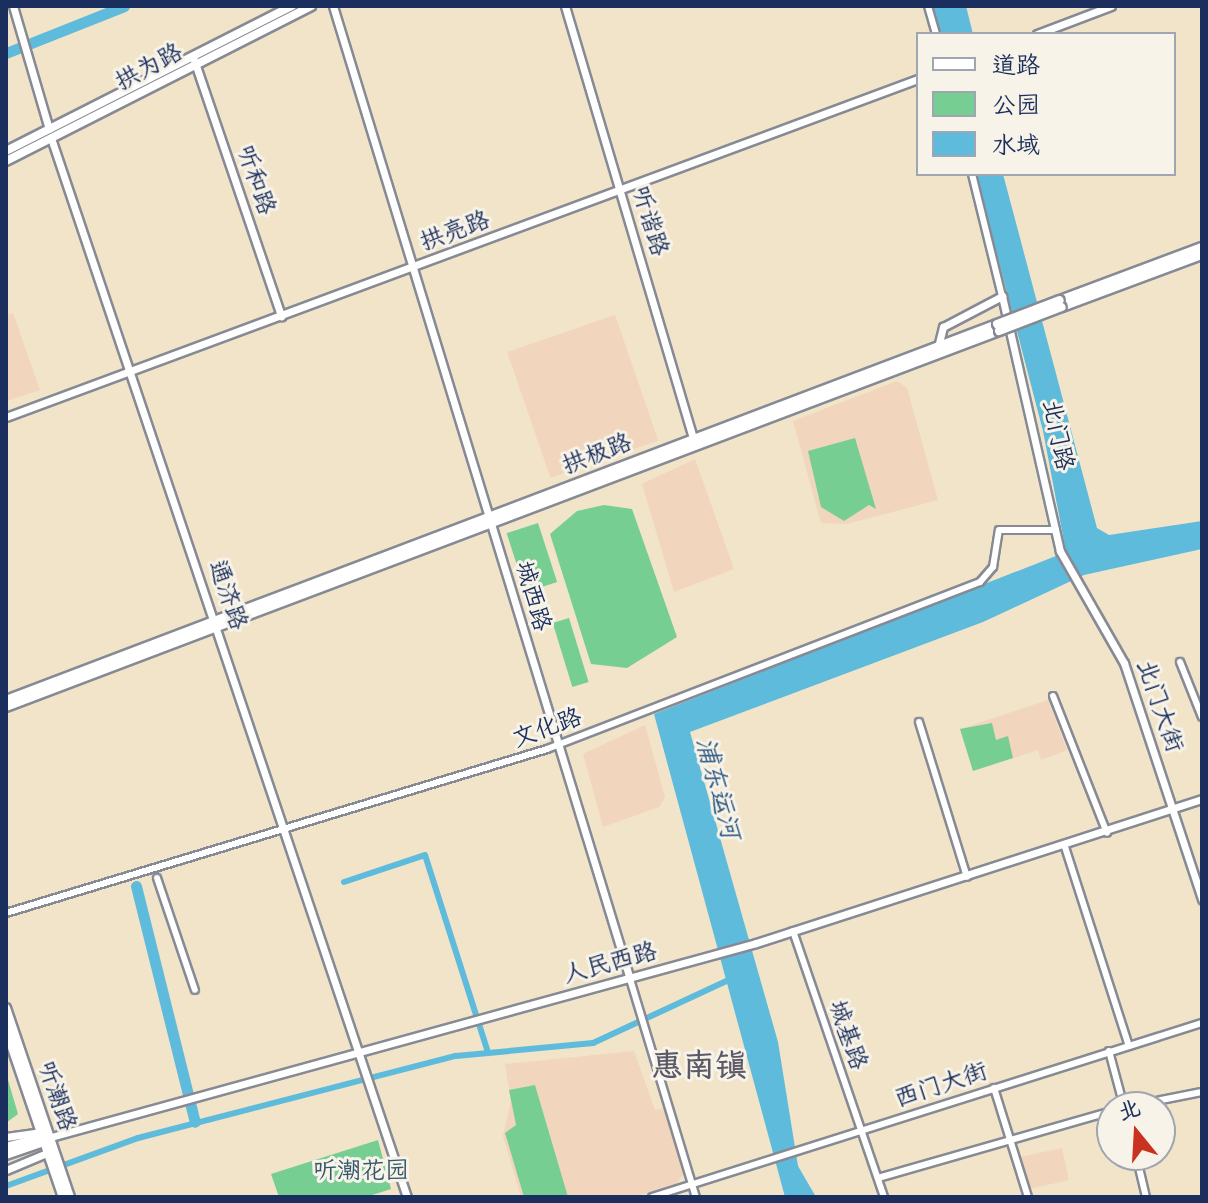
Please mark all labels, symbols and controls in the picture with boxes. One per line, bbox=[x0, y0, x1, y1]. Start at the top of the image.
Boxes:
legend bbox=[916, 32, 1176, 176]
street label: 拱为路 bbox=[110, 37, 188, 97]
text: 道路 bbox=[992, 49, 1040, 81]
text: 公园 bbox=[992, 89, 1040, 121]
text: 水域 bbox=[992, 129, 1040, 161]
street label: 听和路 bbox=[231, 141, 281, 219]
street label: 听谐路 bbox=[626, 182, 674, 260]
street label: 拱亮路 bbox=[416, 205, 494, 257]
street label: 北门路 bbox=[1036, 397, 1080, 473]
street label: 拱极路 bbox=[558, 428, 636, 480]
street label: 通济路 bbox=[203, 556, 253, 634]
street label: 城西路 bbox=[509, 557, 557, 635]
street label: 北门大街 bbox=[1131, 656, 1189, 756]
street label: 文化路 bbox=[508, 702, 586, 754]
water label: 浦东运河 bbox=[690, 734, 748, 842]
street label: 人民西路 bbox=[560, 937, 660, 989]
street label: 城基路 bbox=[823, 996, 873, 1074]
district label: 惠南镇 bbox=[651, 1046, 747, 1084]
street label: 西门大街 bbox=[891, 1056, 991, 1114]
street label: 听潮路 bbox=[32, 1057, 82, 1135]
north arrow bbox=[1096, 1091, 1176, 1171]
text: 北 bbox=[1114, 1092, 1144, 1127]
park label: 听潮花园 bbox=[313, 1157, 409, 1185]

